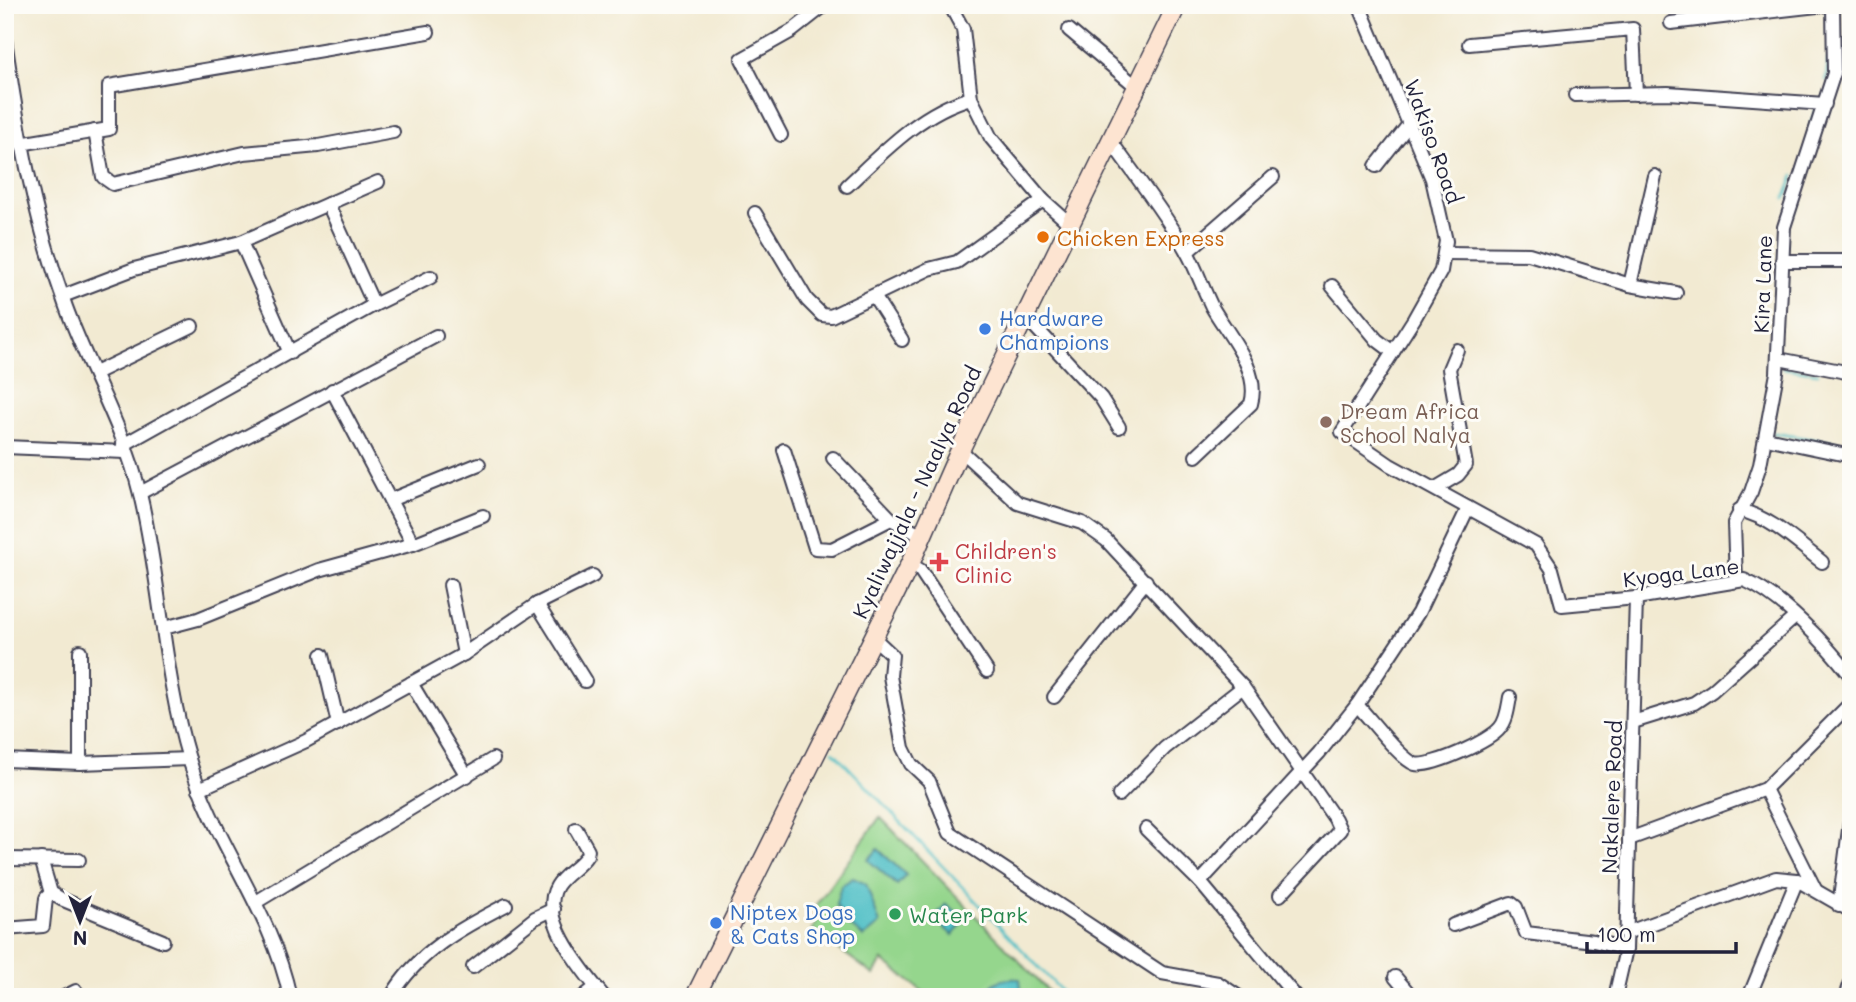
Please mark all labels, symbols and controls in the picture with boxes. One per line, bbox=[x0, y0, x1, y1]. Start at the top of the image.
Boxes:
street label: Wakiso Road bbox=[1399, 75, 1469, 207]
place label: Chicken Express bbox=[1057, 224, 1225, 251]
marker: Chicken Express bbox=[1035, 229, 1051, 245]
street label: Kira Lane bbox=[1747, 234, 1777, 334]
place label: Hardware Champions bbox=[999, 304, 1109, 355]
marker: Hardware Champions bbox=[977, 321, 993, 337]
street label: Kyaliwajjala - Naalya Road bbox=[845, 361, 987, 623]
place label: Dream Africa School Nalya bbox=[1340, 397, 1480, 448]
marker: Dream Africa School Nalya bbox=[1318, 414, 1334, 430]
place label: Children's Clinic bbox=[955, 537, 1057, 588]
street label: Kyoga Lane bbox=[1621, 551, 1741, 593]
marker: Children's Clinic bbox=[929, 552, 949, 572]
street label: Nakalere Road bbox=[1595, 720, 1627, 874]
north arrow bbox=[46, 886, 116, 956]
place label: Niptex Dogs & Cats Shop bbox=[730, 898, 855, 949]
place label: Water Park bbox=[909, 901, 1028, 928]
marker: Water Park bbox=[887, 906, 903, 922]
scale bar bbox=[1587, 911, 1735, 955]
marker: Niptex Dogs & Cats Shop bbox=[708, 915, 724, 931]
text: 100 m bbox=[1597, 920, 1656, 947]
text: N bbox=[73, 926, 87, 951]

